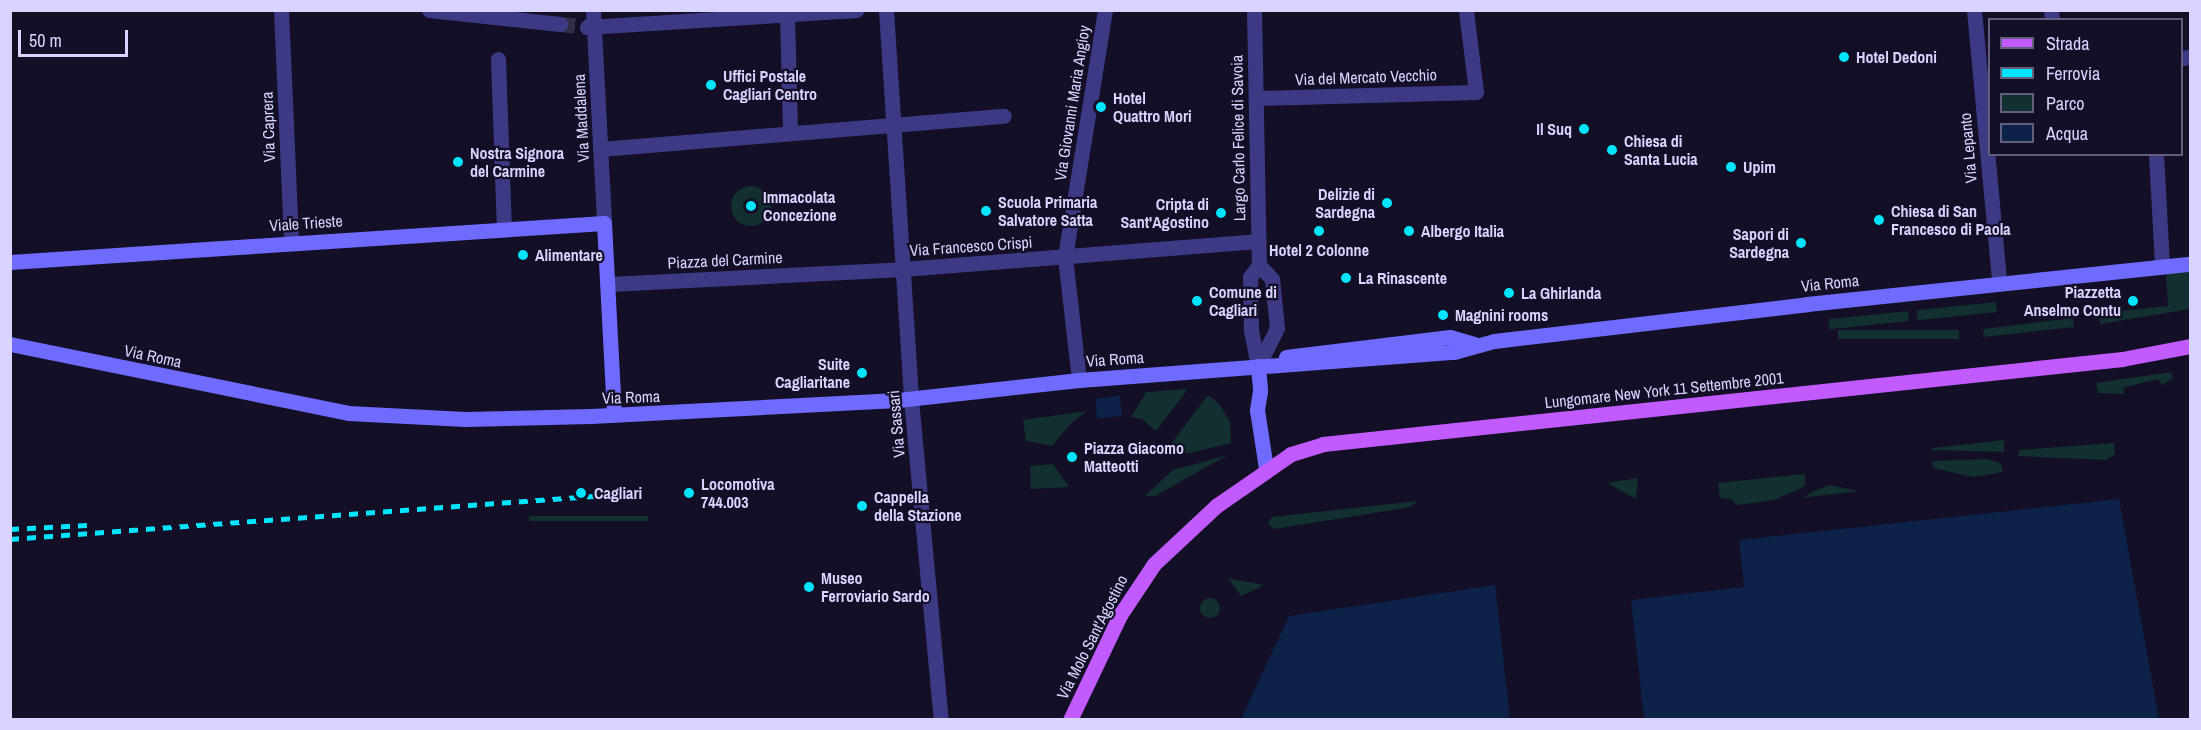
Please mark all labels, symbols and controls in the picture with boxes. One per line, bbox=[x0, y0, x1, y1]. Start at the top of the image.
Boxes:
scale bar bbox=[21, 18, 130, 56]
legend bbox=[1988, 18, 2183, 156]
street label: Via Giovanni Maria Angioy bbox=[1050, 23, 1094, 183]
text: 50 m bbox=[29, 28, 62, 53]
text: Strada bbox=[2046, 31, 2090, 56]
place label: Hotel Dedoni bbox=[1856, 47, 1937, 67]
marker: Hotel Dedoni bbox=[1837, 50, 1851, 64]
street label: Largo Carlo Felice di Savoia bbox=[1227, 55, 1249, 221]
text: Ferrovia bbox=[2046, 61, 2100, 86]
street label: Via del Mercato Vecchio bbox=[1295, 65, 1437, 89]
place label: Uffici Postale Cagliari Centro bbox=[723, 66, 817, 104]
street label: Via Maddalena bbox=[569, 74, 593, 162]
marker: Uffici Postale Cagliari Centro bbox=[704, 78, 718, 92]
place label: Hotel Quattro Mori bbox=[1113, 88, 1192, 126]
street label: Via Caprera bbox=[257, 91, 279, 163]
text: Parco bbox=[2046, 91, 2085, 116]
marker: Hotel Quattro Mori bbox=[1094, 100, 1108, 114]
street label: Via Lepanto bbox=[1955, 112, 1981, 184]
place label: Il Suq bbox=[1536, 119, 1572, 139]
text: Acqua bbox=[2046, 121, 2088, 146]
marker: Il Suq bbox=[1577, 122, 1591, 136]
place label: Chiesa di Santa Lucia bbox=[1624, 131, 1698, 169]
place label: Nostra Signora del Carmine bbox=[470, 143, 564, 181]
marker: Chiesa di Santa Lucia bbox=[1605, 143, 1619, 157]
marker: Nostra Signora del Carmine bbox=[451, 155, 465, 169]
place label: Upim bbox=[1743, 157, 1776, 177]
marker: Upim bbox=[1724, 160, 1738, 174]
place label: Delizie di Sardegna bbox=[1315, 184, 1375, 222]
place label: Immacolata Concezione bbox=[763, 187, 837, 225]
place label: Scuola Primaria Salvatore Satta bbox=[998, 192, 1097, 230]
place label: Cripta di Sant'Agostino bbox=[1121, 194, 1209, 232]
marker: Delizie di Sardegna bbox=[1380, 196, 1394, 210]
marker: Immacolata Concezione bbox=[744, 199, 758, 213]
place label: Chiesa di San Francesco di Paola bbox=[1891, 201, 2011, 239]
marker: Scuola Primaria Salvatore Satta bbox=[979, 204, 993, 218]
marker: Cripta di Sant'Agostino bbox=[1214, 206, 1228, 220]
street label: Viale Trieste bbox=[269, 211, 343, 235]
marker: Chiesa di San Francesco di Paola bbox=[1872, 213, 1886, 227]
place label: Albergo Italia bbox=[1421, 221, 1504, 241]
marker: Hotel 2 Colonne bbox=[1312, 224, 1326, 238]
marker: Albergo Italia bbox=[1402, 224, 1416, 238]
place label: Sapori di Sardegna bbox=[1729, 224, 1789, 262]
street label: Via Francesco Crispi bbox=[909, 232, 1033, 260]
marker: Sapori di Sardegna bbox=[1794, 236, 1808, 250]
place label: Hotel 2 Colonne bbox=[1269, 240, 1369, 260]
place label: Alimentare bbox=[535, 245, 603, 265]
street label: Piazza del Carmine bbox=[667, 247, 783, 273]
marker: Alimentare bbox=[516, 248, 530, 262]
place label: La Rinascente bbox=[1358, 268, 1447, 288]
street label: Via Roma bbox=[1800, 270, 1860, 296]
marker: La Rinascente bbox=[1339, 271, 1353, 285]
place label: Comune di Cagliari bbox=[1209, 282, 1277, 320]
place label: Piazzetta Anselmo Contu bbox=[2024, 282, 2121, 320]
place label: La Ghirlanda bbox=[1521, 283, 1601, 303]
marker: La Ghirlanda bbox=[1502, 286, 1516, 300]
marker: Comune di Cagliari bbox=[1190, 294, 1204, 308]
marker: Piazzetta Anselmo Contu bbox=[2126, 294, 2140, 308]
place label: Magnini rooms bbox=[1455, 305, 1548, 325]
marker: Magnini rooms bbox=[1436, 308, 1450, 322]
street label: Via Roma bbox=[123, 341, 183, 371]
street label: Via Roma bbox=[1085, 347, 1145, 371]
place label: Suite Cagliaritane bbox=[775, 354, 850, 392]
marker: Suite Cagliaritane bbox=[855, 366, 869, 380]
street label: Lungomare New York 11 Settembre 2001 bbox=[1544, 368, 1784, 412]
street label: Via Roma bbox=[602, 386, 660, 408]
street label: Via Sassari bbox=[883, 389, 909, 459]
place label: Piazza Giacomo Matteotti bbox=[1084, 438, 1184, 476]
marker: Piazza Giacomo Matteotti bbox=[1065, 450, 1079, 464]
place label: Locomotiva 744.003 bbox=[701, 474, 775, 512]
place label: Cagliari bbox=[594, 483, 642, 503]
marker: Cagliari bbox=[572, 484, 590, 502]
marker: Locomotiva 744.003 bbox=[682, 486, 696, 500]
place label: Cappella della Stazione bbox=[874, 487, 962, 525]
marker: Cappella della Stazione bbox=[855, 499, 869, 513]
place label: Museo Ferroviario Sardo bbox=[821, 568, 930, 606]
street label: Via Molo Sant'Agostino bbox=[1052, 572, 1132, 702]
marker: Museo Ferroviario Sardo bbox=[802, 580, 816, 594]

